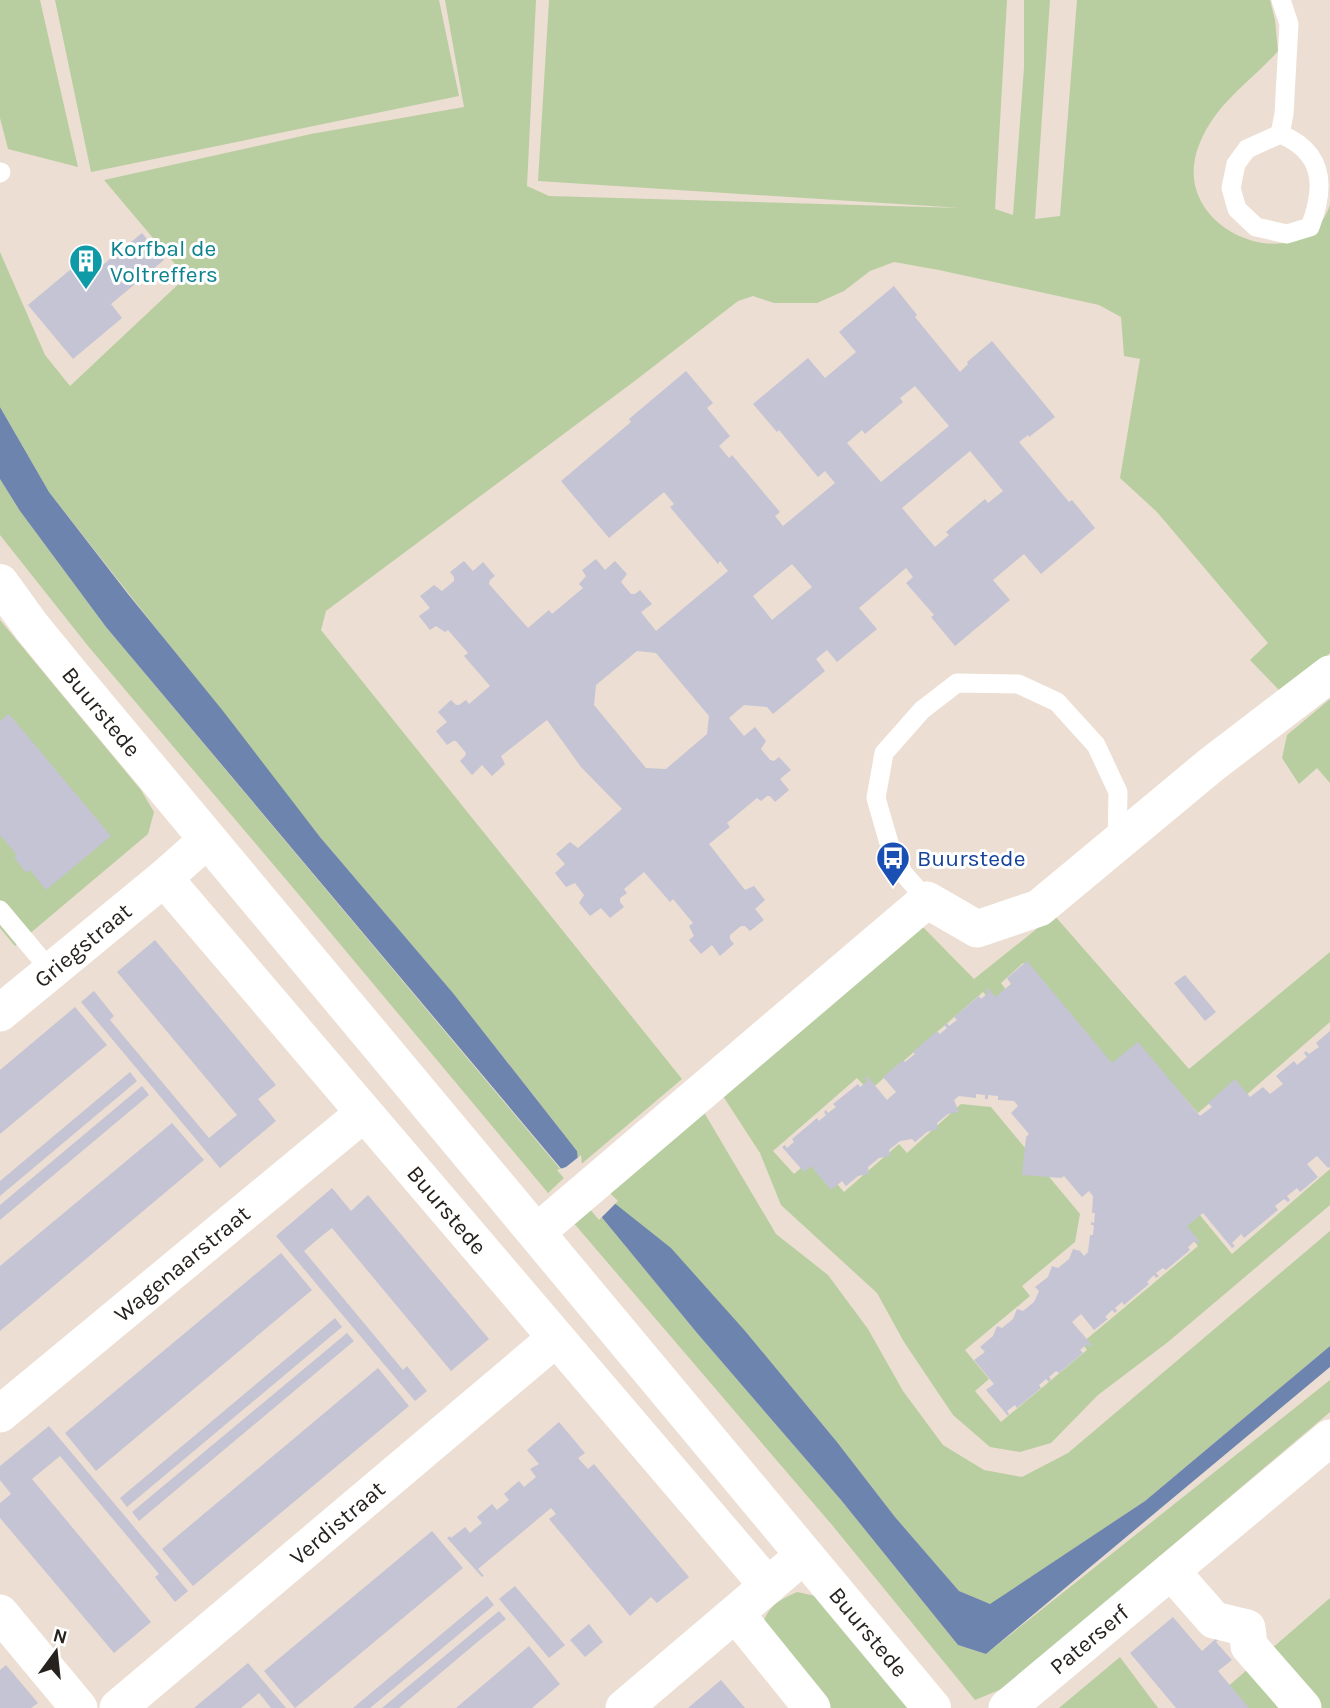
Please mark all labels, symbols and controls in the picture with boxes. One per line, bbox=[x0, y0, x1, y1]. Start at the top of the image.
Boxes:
place label: Korfbal de Voltreffers bbox=[110, 235, 218, 288]
building icon: Korfbal de Voltreffers bbox=[67, 242, 105, 291]
street label: Buurstede bbox=[56, 661, 147, 762]
bus stop icon: Buurstede bbox=[874, 839, 912, 888]
place label: Buurstede bbox=[917, 845, 1025, 872]
street label: Griegstraat bbox=[29, 897, 137, 993]
street label: Buurstede bbox=[402, 1160, 493, 1260]
street label: Wagenaarstraat bbox=[109, 1199, 255, 1328]
street label: Verdistraat bbox=[284, 1475, 390, 1571]
street label: Buurstede bbox=[823, 1582, 914, 1682]
street label: Paterserf bbox=[1044, 1599, 1134, 1680]
north arrow bbox=[21, 1617, 91, 1687]
text: N bbox=[51, 1624, 70, 1649]

